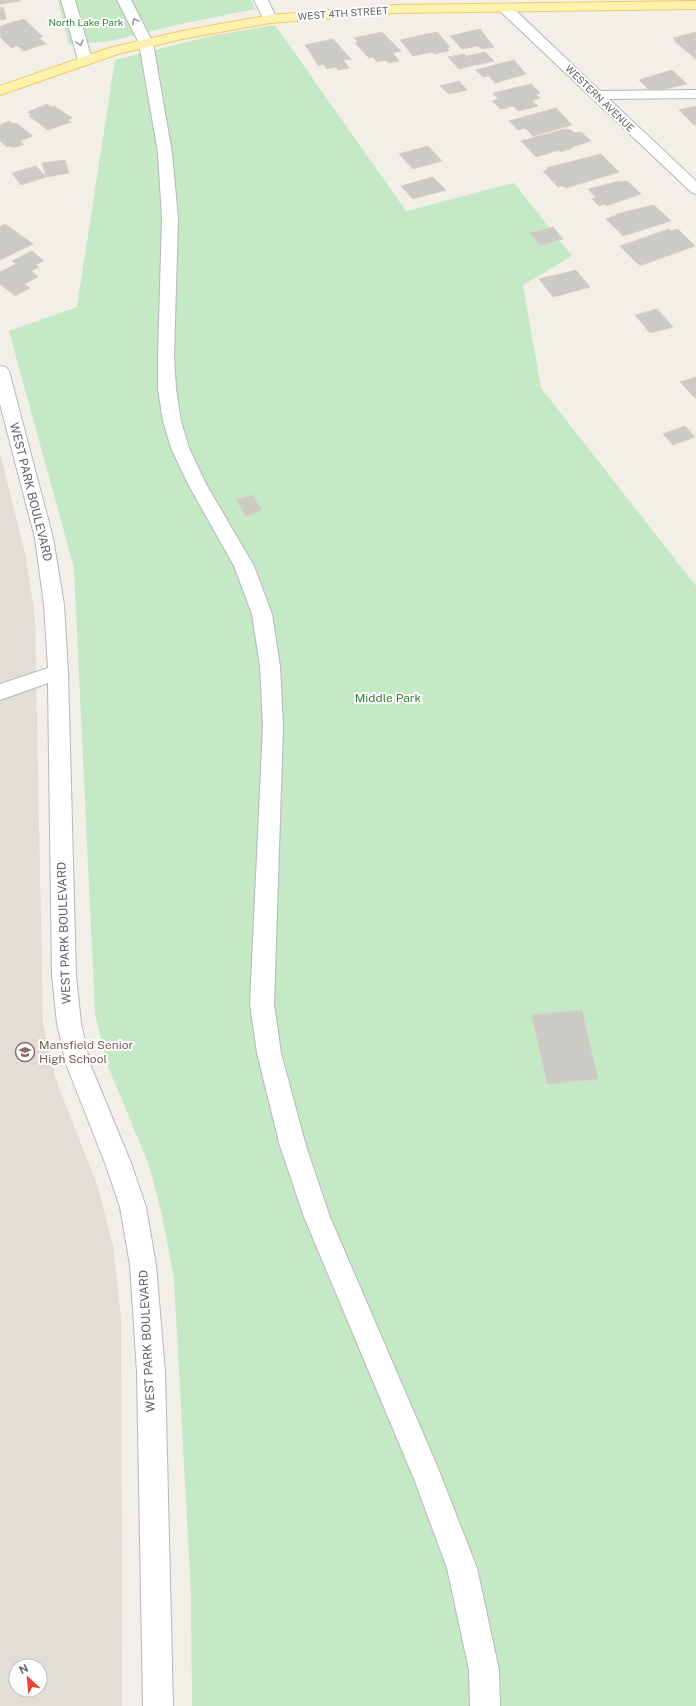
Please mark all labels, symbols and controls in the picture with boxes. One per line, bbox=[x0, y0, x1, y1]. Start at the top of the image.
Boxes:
street label: WEST 4TH STREET bbox=[297, 4, 389, 22]
park label: North Lake Park bbox=[49, 16, 124, 28]
one-way arrow bbox=[132, 18, 140, 25]
one-way arrow bbox=[75, 40, 84, 47]
street label: WESTERN AVENUE bbox=[563, 62, 637, 134]
street label: WEST PARK BOULEVARD bbox=[7, 421, 55, 563]
park label: Middle Park bbox=[355, 691, 422, 705]
street label: WEST PARK BOULEVARD bbox=[55, 861, 73, 1005]
place label: Mansfield Senior High School bbox=[39, 1038, 133, 1066]
school or university icon: Mansfield Senior High School bbox=[14, 1041, 36, 1063]
street label: WEST PARK BOULEVARD bbox=[136, 1269, 158, 1413]
north arrow bbox=[8, 1658, 48, 1698]
text: N bbox=[17, 1662, 30, 1676]

